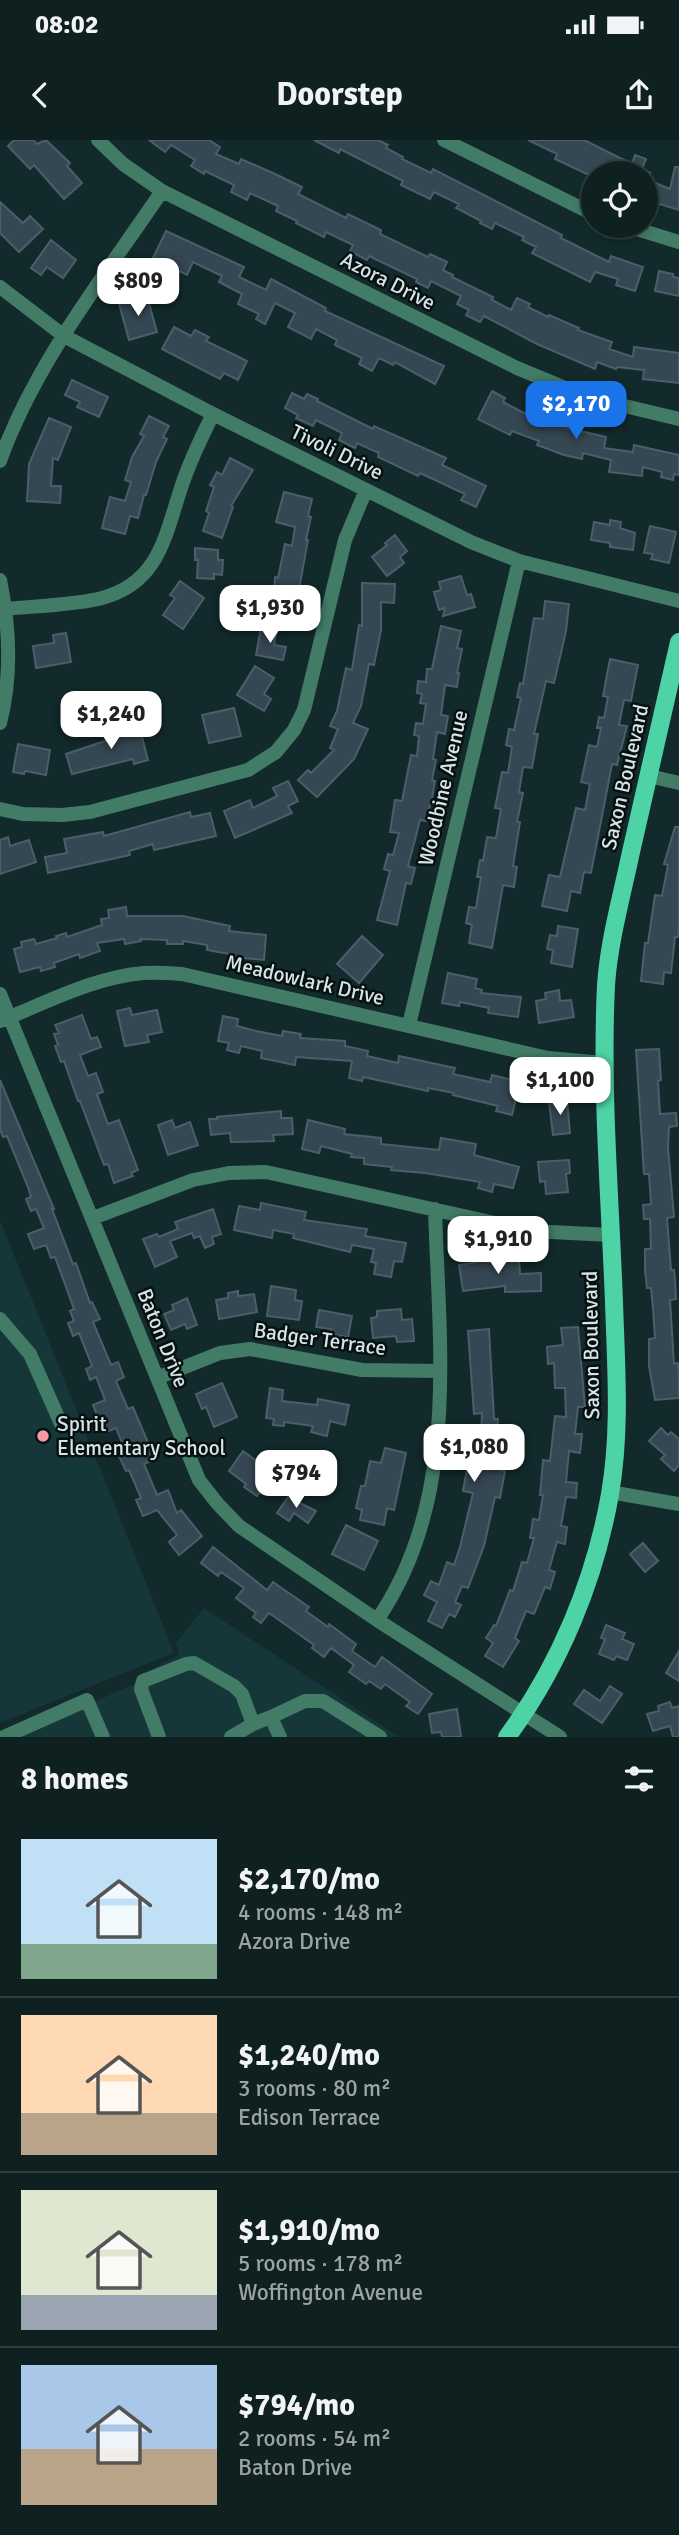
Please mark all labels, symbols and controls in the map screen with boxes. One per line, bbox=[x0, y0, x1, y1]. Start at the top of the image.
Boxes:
text: 08:02 bbox=[35, 9, 99, 41]
text: Doorstep bbox=[276, 75, 403, 114]
icon: back bbox=[21, 76, 59, 114]
icon: share bbox=[620, 76, 658, 114]
map controls bbox=[581, 161, 658, 238]
button: locate bbox=[581, 161, 658, 238]
street label: Azora Drive bbox=[336, 246, 440, 316]
pin: $809 bbox=[97, 258, 179, 318]
text: $809 bbox=[113, 266, 163, 295]
pin: $2,170 bbox=[519, 382, 633, 441]
text: $2,170 bbox=[542, 389, 610, 418]
street label: Tivoli Drive bbox=[287, 419, 387, 485]
pin: $1,930 bbox=[213, 586, 327, 645]
text: $1,930 bbox=[236, 593, 304, 622]
pin: $1,240 bbox=[54, 692, 168, 751]
text: $1,240 bbox=[77, 699, 145, 728]
street label: Saxon Boulevard bbox=[596, 702, 654, 852]
street label: Woodbine Avenue bbox=[412, 708, 474, 868]
street label: Meadowlark Drive bbox=[223, 949, 387, 1011]
pin: $1,100 bbox=[503, 1058, 617, 1117]
text: $1,100 bbox=[526, 1065, 594, 1094]
pin: $1,910 bbox=[441, 1216, 555, 1276]
text: $1,910 bbox=[464, 1224, 532, 1253]
street label: Saxon Boulevard bbox=[577, 1270, 605, 1420]
street label: Baton Drive bbox=[131, 1285, 195, 1391]
street label: Badger Terrace bbox=[252, 1317, 388, 1361]
place label: Spirit Elementary School bbox=[57, 1411, 226, 1461]
pin: $1,080 bbox=[417, 1424, 531, 1484]
marker: Spirit Elementary School bbox=[35, 1428, 51, 1444]
text: $1,080 bbox=[440, 1432, 508, 1461]
pin: $794 bbox=[255, 1450, 337, 1510]
text: $794 bbox=[271, 1458, 321, 1487]
icon: filters bbox=[620, 1760, 658, 1798]
text: 8 homes bbox=[21, 1761, 128, 1798]
text: $2,170/mo bbox=[238, 1861, 380, 1898]
icon: home bbox=[77, 1867, 161, 1951]
text: 4 rooms · 148 m² bbox=[238, 1898, 403, 1927]
text: Azora Drive bbox=[238, 1927, 350, 1956]
text: $1,240/mo bbox=[238, 2037, 380, 2074]
icon: home bbox=[77, 2043, 161, 2127]
text: 3 rooms · 80 m² bbox=[238, 2074, 391, 2103]
text: Edison Terrace bbox=[238, 2103, 380, 2132]
text: $1,910/mo bbox=[238, 2212, 380, 2249]
icon: home bbox=[77, 2218, 161, 2302]
text: 5 rooms · 178 m² bbox=[238, 2249, 403, 2278]
text: Woffington Avenue bbox=[238, 2278, 423, 2307]
text: $794/mo bbox=[238, 2387, 355, 2424]
icon: home bbox=[77, 2393, 161, 2477]
text: 2 rooms · 54 m² bbox=[238, 2424, 391, 2453]
text: Baton Drive bbox=[238, 2453, 352, 2482]

